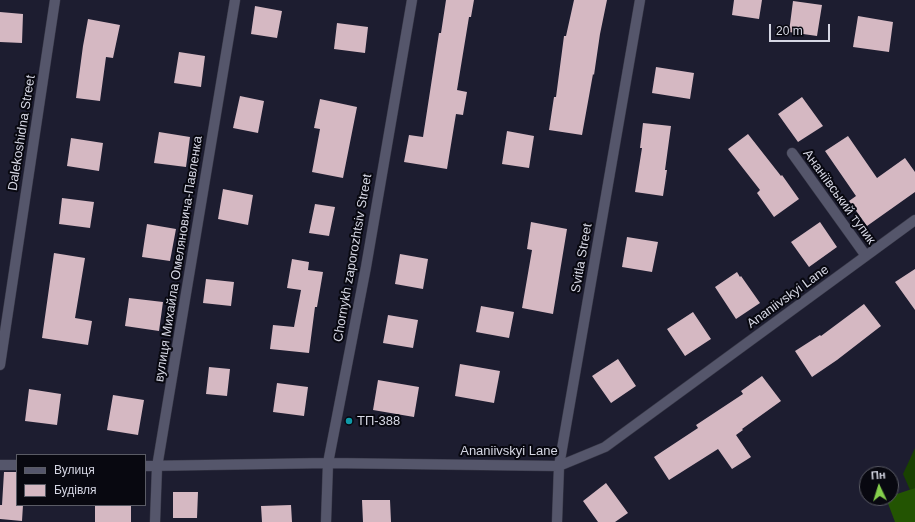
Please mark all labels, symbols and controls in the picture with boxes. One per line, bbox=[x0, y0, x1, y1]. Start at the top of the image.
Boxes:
scale bar bbox=[771, 16, 832, 42]
text: 20 m bbox=[776, 24, 803, 38]
street label: Dalekoshidna Street bbox=[5, 74, 39, 192]
street label: вулиця Михайла Омеляновича-Павленка bbox=[152, 135, 206, 383]
street label: Ананіївський тупик bbox=[799, 147, 879, 247]
street label: Chornykh zaporozhtsiv Street bbox=[331, 173, 375, 343]
street label: Svitla Street bbox=[568, 222, 596, 294]
street label: Ananiivskyi Lane bbox=[744, 262, 832, 332]
place label: ТП-388 bbox=[357, 413, 400, 429]
marker: ТП-388 bbox=[344, 416, 354, 426]
street label: Ananiivskyi Lane bbox=[460, 443, 558, 459]
legend bbox=[16, 454, 146, 506]
text: Вулиця bbox=[54, 463, 95, 477]
north arrow bbox=[859, 466, 899, 506]
text: Пн bbox=[871, 469, 886, 482]
text: Будівля bbox=[54, 483, 96, 497]

